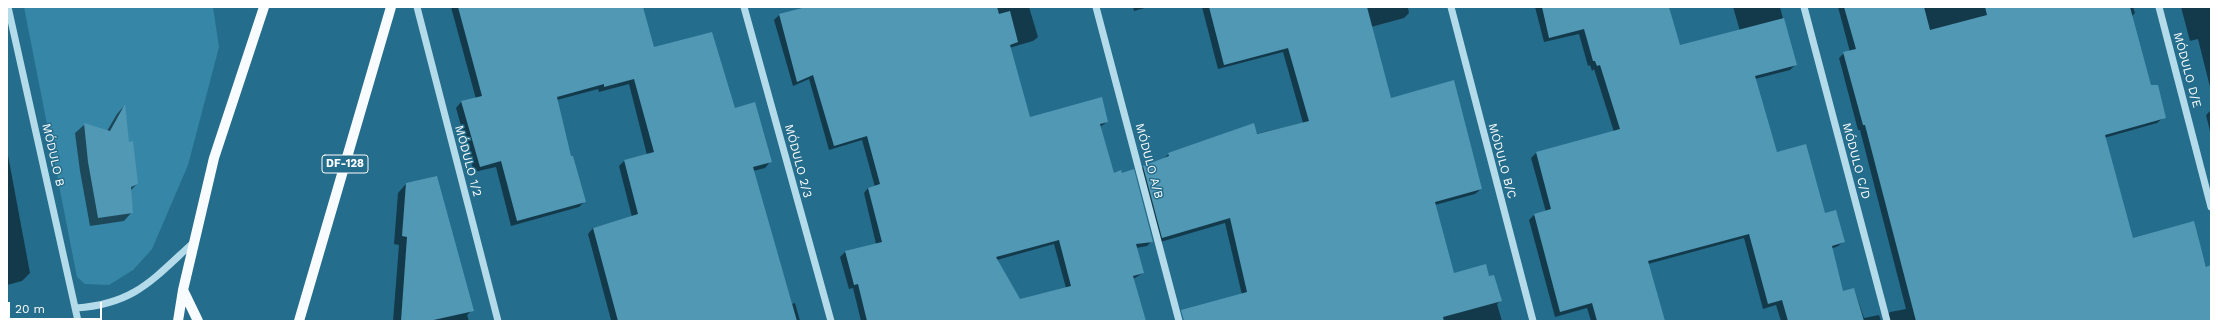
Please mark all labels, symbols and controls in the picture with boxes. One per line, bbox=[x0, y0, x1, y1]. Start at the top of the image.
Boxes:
street label: MÓDULO D/E bbox=[2170, 31, 2204, 109]
street label: MÓDULO C/D bbox=[1839, 121, 1873, 201]
street label: MÓDULO B bbox=[39, 122, 67, 188]
street label: MÓDULO A/B bbox=[1132, 122, 1166, 200]
street label: MÓDULO B/C bbox=[1485, 122, 1519, 200]
street label: MÓDULO 2/3 bbox=[781, 123, 815, 199]
street label: MÓDULO 1/2 bbox=[452, 124, 484, 198]
road number: DF-128 bbox=[322, 155, 368, 173]
scale bar bbox=[10, 294, 104, 320]
text: 20 m bbox=[15, 302, 45, 316]

